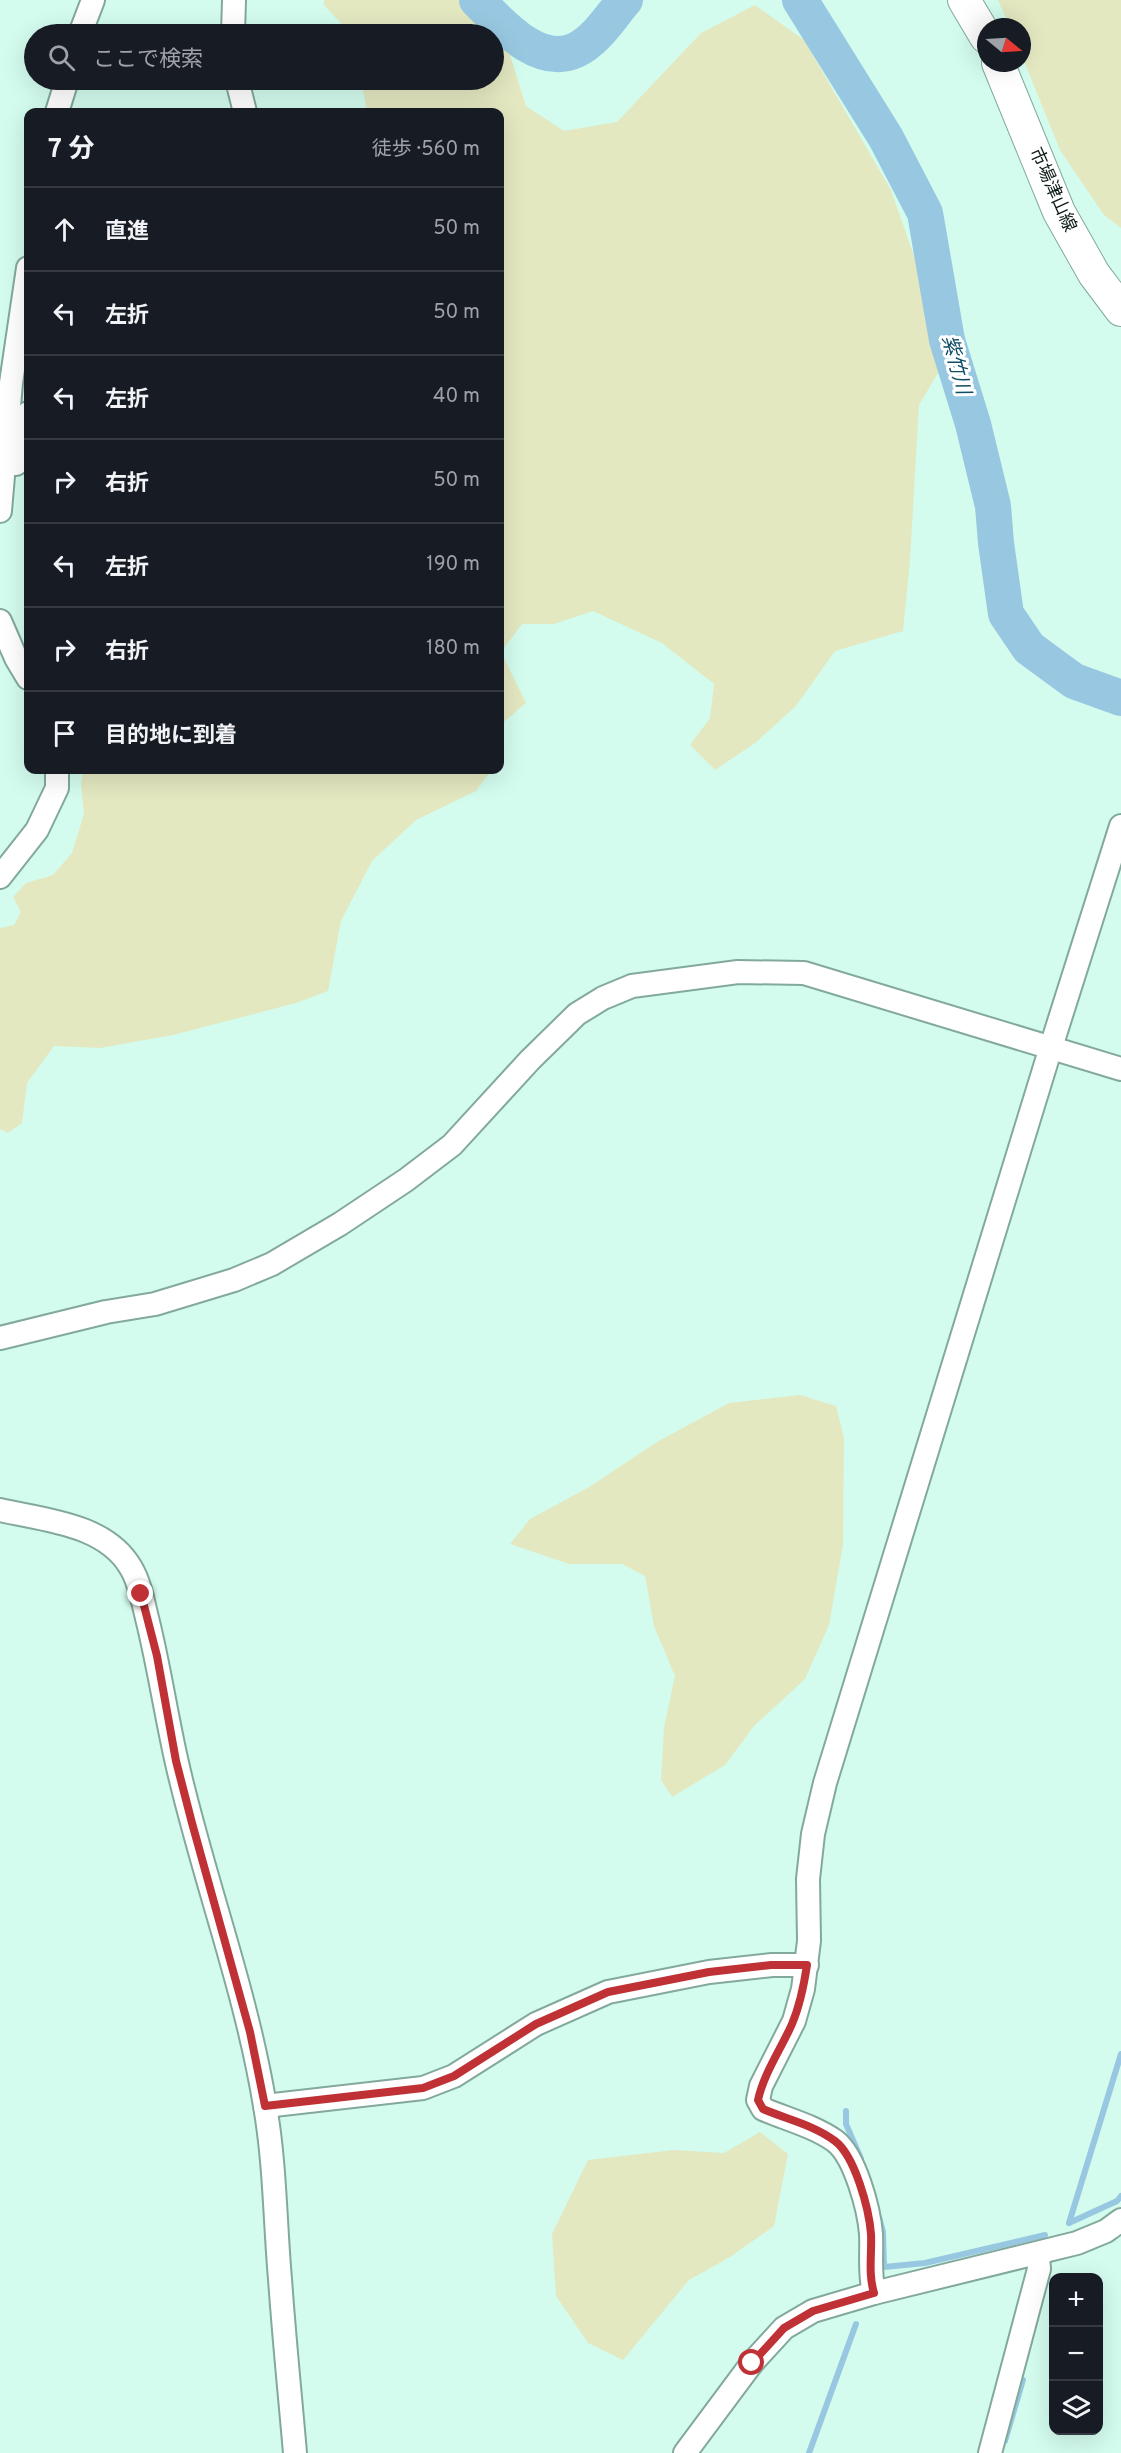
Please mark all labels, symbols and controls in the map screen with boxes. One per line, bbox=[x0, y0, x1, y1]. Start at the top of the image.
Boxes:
north arrow bbox=[977, 18, 1031, 72]
search box bbox=[24, 24, 504, 90]
icon: search bbox=[45, 41, 78, 74]
text: ここで検索 bbox=[93, 47, 203, 74]
text: 7 分 bbox=[48, 134, 95, 167]
text: 徒歩 · 560 m bbox=[372, 137, 480, 163]
street label: 市場津山線 bbox=[1023, 144, 1081, 236]
icon: ahead bbox=[48, 213, 81, 246]
text: 50 m bbox=[433, 216, 480, 242]
text: 直進 bbox=[105, 219, 149, 246]
icon: left bbox=[48, 297, 81, 330]
text: 50 m bbox=[433, 300, 480, 326]
text: 左折 bbox=[105, 303, 149, 330]
water label: 紫竹川 bbox=[935, 333, 976, 399]
icon: left bbox=[48, 381, 81, 414]
text: 40 m bbox=[433, 384, 480, 410]
text: 左折 bbox=[105, 387, 149, 414]
icon: right bbox=[48, 465, 81, 498]
text: 50 m bbox=[433, 468, 480, 494]
text: 右折 bbox=[105, 471, 149, 498]
icon: left bbox=[48, 549, 81, 582]
text: 190 m bbox=[426, 552, 480, 578]
text: 左折 bbox=[105, 555, 149, 582]
icon: right bbox=[48, 633, 81, 666]
text: 180 m bbox=[426, 636, 480, 662]
text: 右折 bbox=[105, 639, 149, 666]
icon: arrive bbox=[48, 717, 81, 750]
text: 目的地に到着 bbox=[105, 723, 237, 750]
route end bbox=[127, 1580, 153, 1606]
map controls bbox=[1049, 2273, 1103, 2435]
button: + bbox=[1049, 2273, 1103, 2327]
button: − bbox=[1049, 2327, 1103, 2381]
route start bbox=[738, 2349, 764, 2375]
button: layers bbox=[1049, 2381, 1103, 2435]

